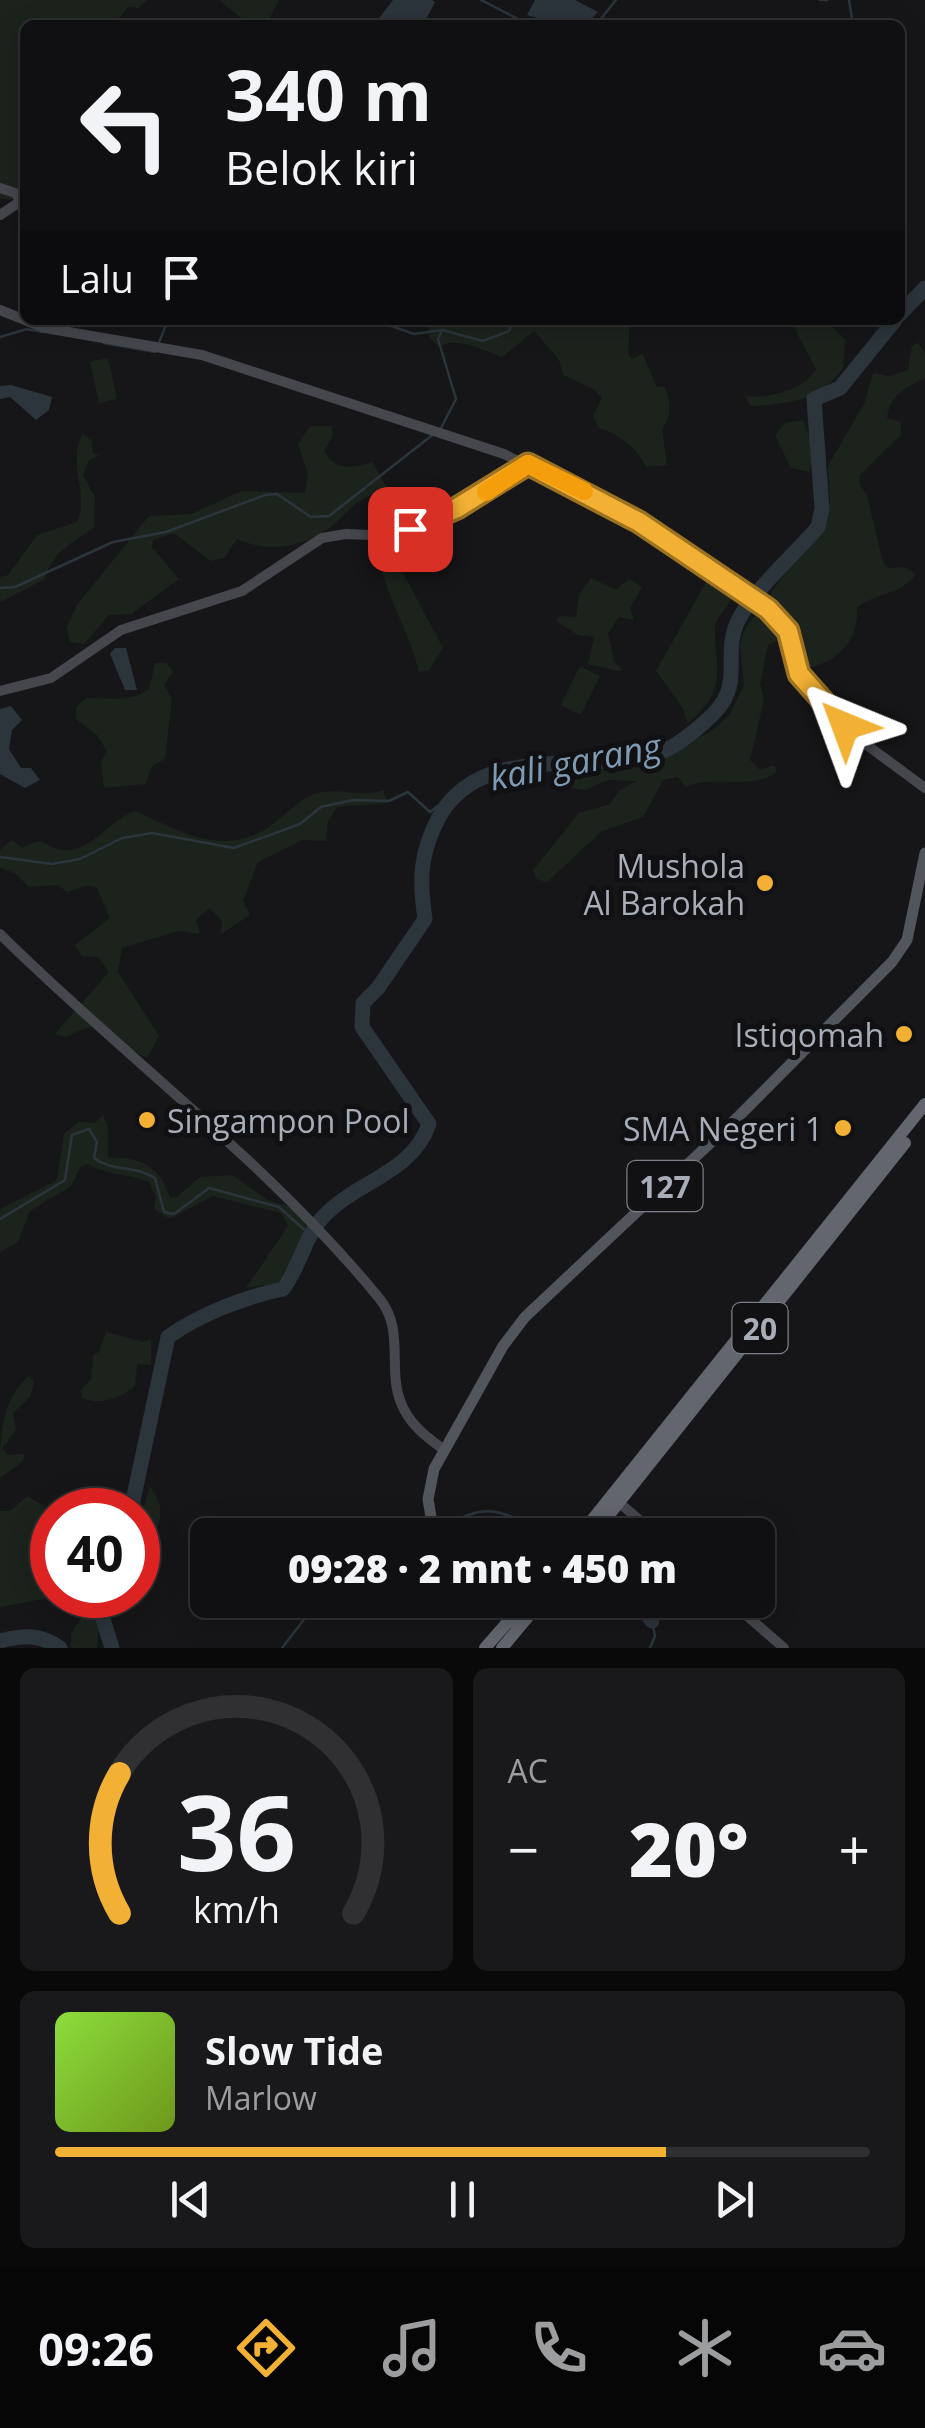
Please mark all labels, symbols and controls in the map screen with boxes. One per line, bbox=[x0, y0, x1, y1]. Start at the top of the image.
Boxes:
text: 340 m bbox=[225, 46, 432, 142]
icon: left bbox=[60, 60, 190, 190]
text: Belok kiri bbox=[225, 137, 418, 198]
icon: arrive bbox=[154, 250, 209, 305]
text: Lalu bbox=[60, 252, 134, 304]
pin bbox=[368, 487, 453, 572]
icon: arrive bbox=[383, 502, 438, 557]
position arrow bbox=[793, 674, 897, 778]
water label: kali garang bbox=[485, 721, 666, 801]
place label: Mushola Al Barokah bbox=[583, 844, 745, 924]
marker: Mushola Al Barokah bbox=[754, 872, 776, 894]
place label: Istiqomah bbox=[734, 1013, 884, 1056]
marker: Istiqomah bbox=[893, 1023, 915, 1045]
place label: Singampon Pool bbox=[167, 1099, 410, 1142]
place label: SMA Negeri 1 bbox=[623, 1107, 823, 1150]
marker: Singampon Pool bbox=[136, 1109, 158, 1131]
marker: SMA Negeri 1 bbox=[832, 1117, 854, 1139]
road number: 127 bbox=[628, 1161, 702, 1211]
road number: 20 bbox=[732, 1303, 788, 1353]
speed limit sign: 40 bbox=[30, 1488, 160, 1618]
text: 09:28 · 2 mnt · 450 m bbox=[288, 1542, 677, 1594]
text: AC bbox=[508, 1749, 548, 1792]
text: 36 bbox=[177, 1760, 296, 1901]
text: 20° bbox=[629, 1797, 749, 1899]
text: − bbox=[508, 1811, 539, 1886]
text: + bbox=[839, 1811, 870, 1886]
text: km/h bbox=[193, 1885, 280, 1933]
text: Slow Tide bbox=[205, 2024, 384, 2076]
text: Marlow bbox=[205, 2076, 317, 2119]
icon: previous bbox=[163, 2172, 218, 2227]
icon: pause bbox=[435, 2172, 490, 2227]
icon: next bbox=[707, 2172, 762, 2227]
icon: directions bbox=[231, 2313, 301, 2383]
icon: music bbox=[377, 2313, 447, 2383]
icon: phone bbox=[524, 2313, 594, 2383]
icon: climate bbox=[670, 2313, 740, 2383]
icon: car bbox=[817, 2313, 887, 2383]
text: 09:26 bbox=[38, 2318, 154, 2379]

